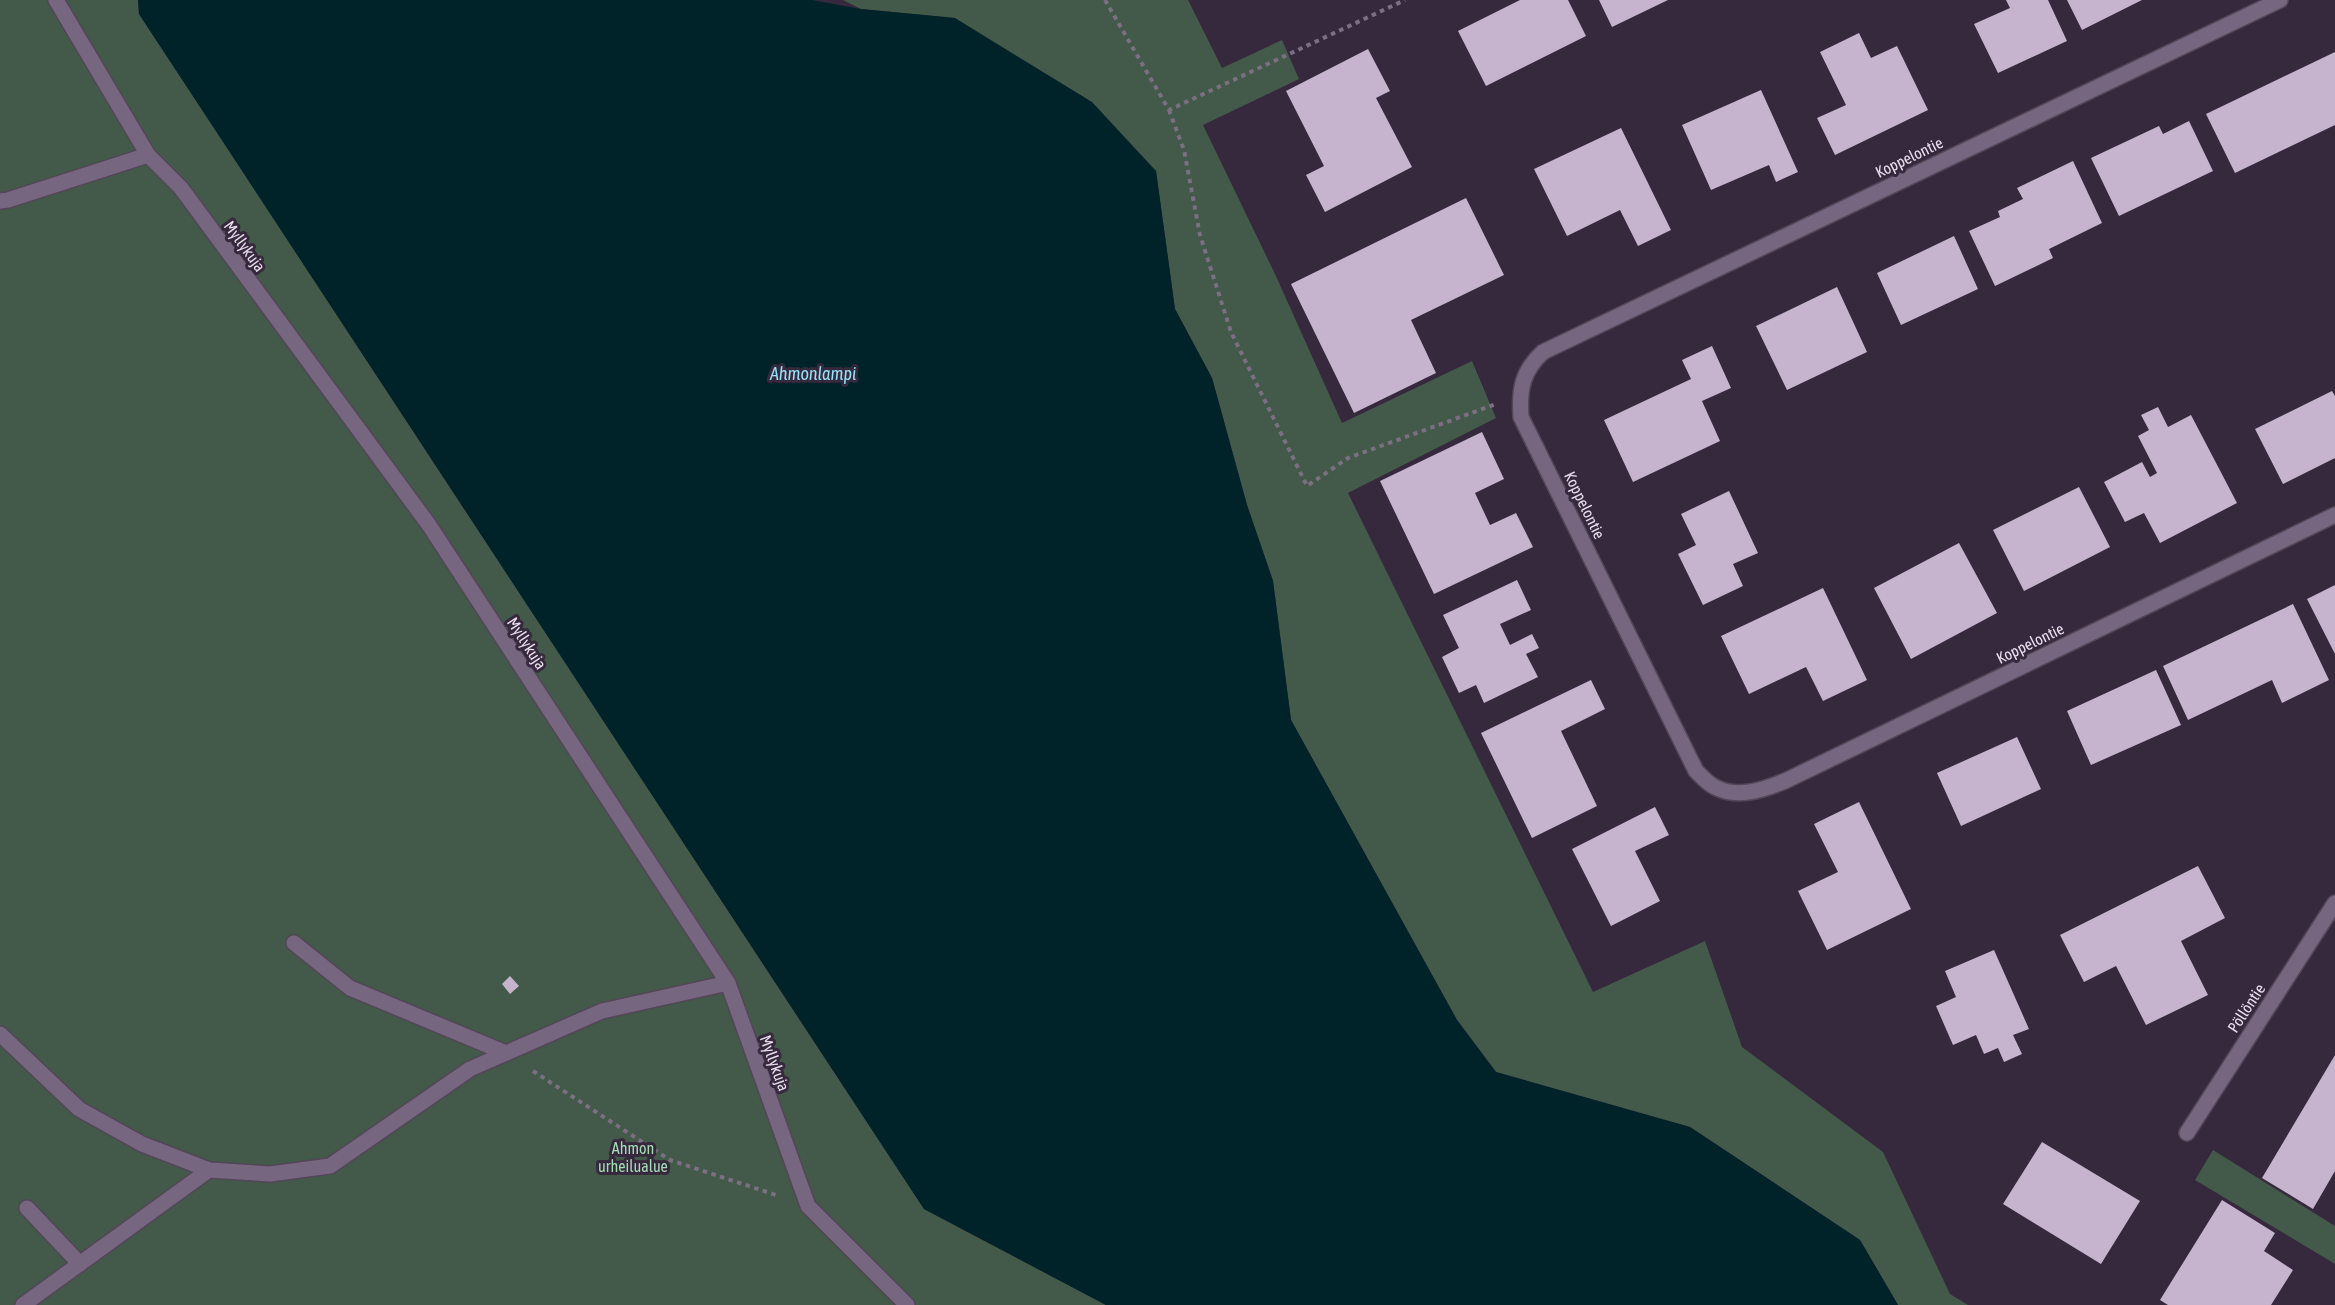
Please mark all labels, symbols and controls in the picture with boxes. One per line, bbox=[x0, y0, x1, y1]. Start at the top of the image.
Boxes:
street label: Koppelontie bbox=[1873, 133, 1946, 182]
street label: Myllykuja bbox=[220, 217, 269, 275]
water label: Ahmonlampi bbox=[769, 363, 856, 384]
street label: Koppelontie bbox=[1560, 469, 1609, 542]
street label: Myllykuja bbox=[503, 614, 550, 673]
street label: Koppelontie bbox=[1994, 619, 2067, 668]
street label: Pöllöntie bbox=[2224, 980, 2268, 1036]
street label: Myllykuja bbox=[756, 1033, 793, 1094]
park label: Ahmon urheilualue bbox=[598, 1139, 668, 1175]

